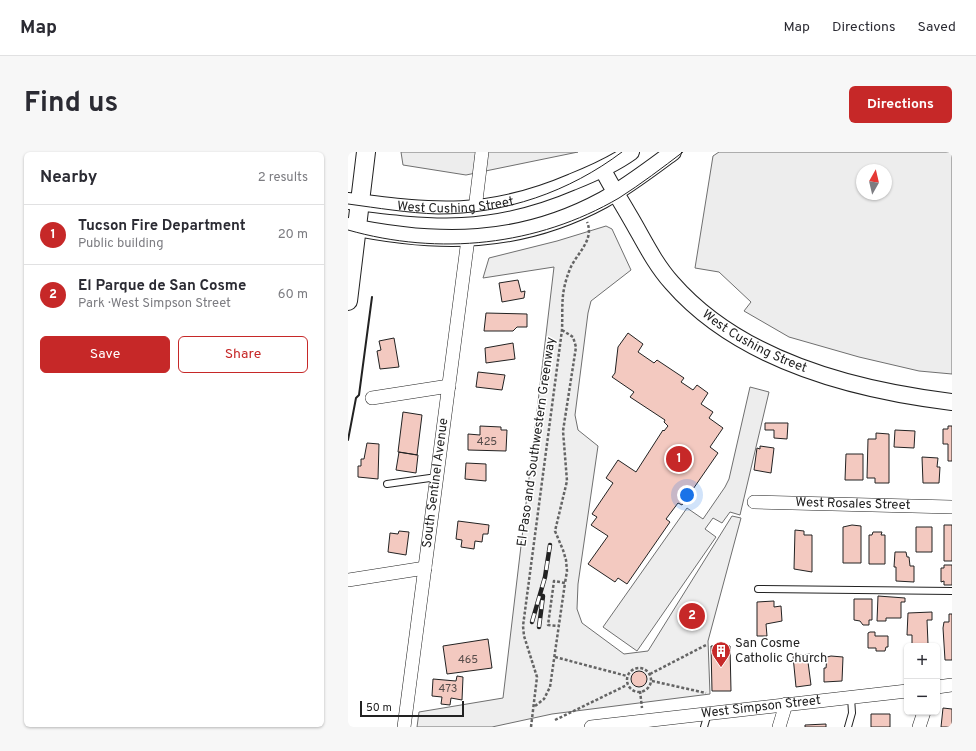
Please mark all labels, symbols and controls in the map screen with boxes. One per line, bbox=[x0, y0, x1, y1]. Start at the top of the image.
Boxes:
text: Map bbox=[20, 16, 57, 40]
text: Map bbox=[784, 19, 810, 36]
text: Directions bbox=[832, 19, 896, 36]
text: Saved bbox=[918, 19, 956, 36]
text: Find us bbox=[24, 86, 118, 122]
button: Directions bbox=[849, 86, 952, 123]
north arrow bbox=[856, 164, 892, 200]
text: Nearby bbox=[40, 167, 97, 189]
text: 2 results bbox=[258, 170, 308, 186]
street label: West Cushing Street bbox=[396, 194, 516, 217]
text: Tucson Fire Department bbox=[78, 217, 246, 236]
text: 1 bbox=[50, 227, 56, 243]
text: 20 m bbox=[278, 227, 308, 243]
text: Public building bbox=[78, 236, 164, 252]
text: El Parque de San Cosme bbox=[78, 277, 246, 296]
text: 2 bbox=[49, 287, 57, 303]
text: 60 m bbox=[278, 287, 308, 303]
text: Park · West Simpson Street bbox=[78, 296, 231, 312]
street label: West Cushing Street bbox=[698, 307, 809, 377]
button: Save bbox=[40, 336, 170, 373]
button: Share bbox=[178, 336, 308, 373]
street label: El Paso and Southwestern Greenway bbox=[514, 336, 560, 548]
street label: South Sentinel Avenue bbox=[420, 417, 452, 549]
house number: 425 bbox=[477, 435, 497, 449]
pin: 1 bbox=[666, 444, 692, 474]
your location bbox=[677, 485, 697, 505]
street label: West Rosales Street bbox=[795, 495, 911, 514]
pin: 2 bbox=[679, 601, 705, 631]
place label: San Cosme Catholic Church bbox=[735, 636, 827, 667]
building icon: San Cosme Catholic Church bbox=[710, 640, 732, 668]
map controls bbox=[904, 643, 940, 715]
button: + bbox=[904, 643, 940, 679]
house number: 465 bbox=[458, 653, 478, 667]
button: − bbox=[904, 679, 940, 715]
house number: 473 bbox=[439, 682, 457, 696]
street label: West Simpson Street bbox=[700, 693, 822, 722]
scale bar bbox=[360, 699, 464, 718]
text: 50 m bbox=[366, 701, 392, 715]

